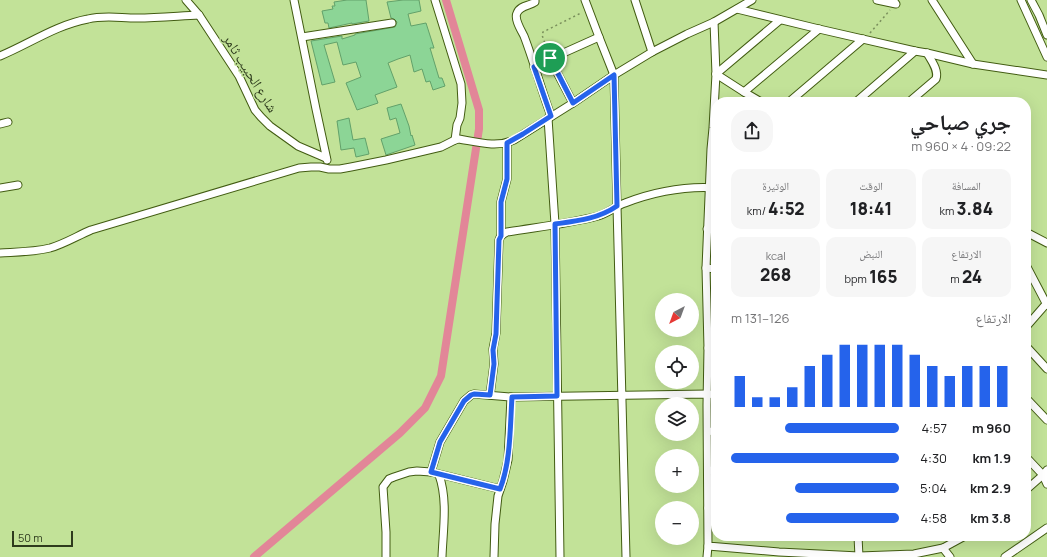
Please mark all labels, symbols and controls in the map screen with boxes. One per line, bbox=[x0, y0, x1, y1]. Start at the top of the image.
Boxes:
street label: شارع الحبيب ثامر bbox=[218, 29, 283, 116]
pin bbox=[533, 41, 567, 75]
icon: arrive bbox=[539, 47, 561, 69]
text: جري صباحي bbox=[910, 107, 1011, 137]
button: share bbox=[731, 110, 773, 152]
text: 09:22 · 4 × 960 m bbox=[911, 137, 1011, 155]
text: الوتيرة bbox=[762, 178, 789, 193]
text: الوقت bbox=[859, 178, 883, 193]
text: المسافة bbox=[952, 178, 981, 193]
text: 4:52 bbox=[768, 197, 805, 220]
text: 18:41 bbox=[850, 197, 892, 220]
text: 3.84 bbox=[957, 197, 993, 220]
text: /km bbox=[747, 203, 768, 218]
text: km bbox=[940, 203, 957, 218]
text: النبض bbox=[859, 246, 883, 261]
text: الارتفاع bbox=[951, 246, 981, 261]
text: kcal bbox=[766, 248, 786, 263]
text: 268 bbox=[760, 263, 791, 286]
text: 165 bbox=[869, 265, 897, 288]
text: 24 bbox=[962, 265, 982, 288]
text: bpm bbox=[845, 271, 869, 286]
text: m bbox=[950, 271, 962, 286]
north arrow bbox=[655, 293, 699, 337]
map controls bbox=[655, 293, 699, 545]
text: 126–131 m bbox=[731, 309, 790, 327]
text: الارتفاع bbox=[976, 309, 1011, 327]
button: locate bbox=[655, 345, 699, 389]
button: layers bbox=[655, 397, 699, 441]
text: 4:57 bbox=[921, 419, 947, 437]
text: 960 m bbox=[972, 419, 1011, 437]
button: + bbox=[655, 449, 699, 493]
text: 4:30 bbox=[920, 449, 947, 467]
text: 1.9 km bbox=[973, 449, 1011, 467]
text: 5:04 bbox=[920, 479, 947, 497]
text: 2.9 km bbox=[970, 479, 1011, 497]
button: − bbox=[655, 501, 699, 545]
text: 4:58 bbox=[920, 509, 947, 527]
text: 3.8 km bbox=[970, 509, 1011, 527]
scale bar bbox=[12, 529, 73, 548]
text: 50 m bbox=[18, 530, 43, 545]

